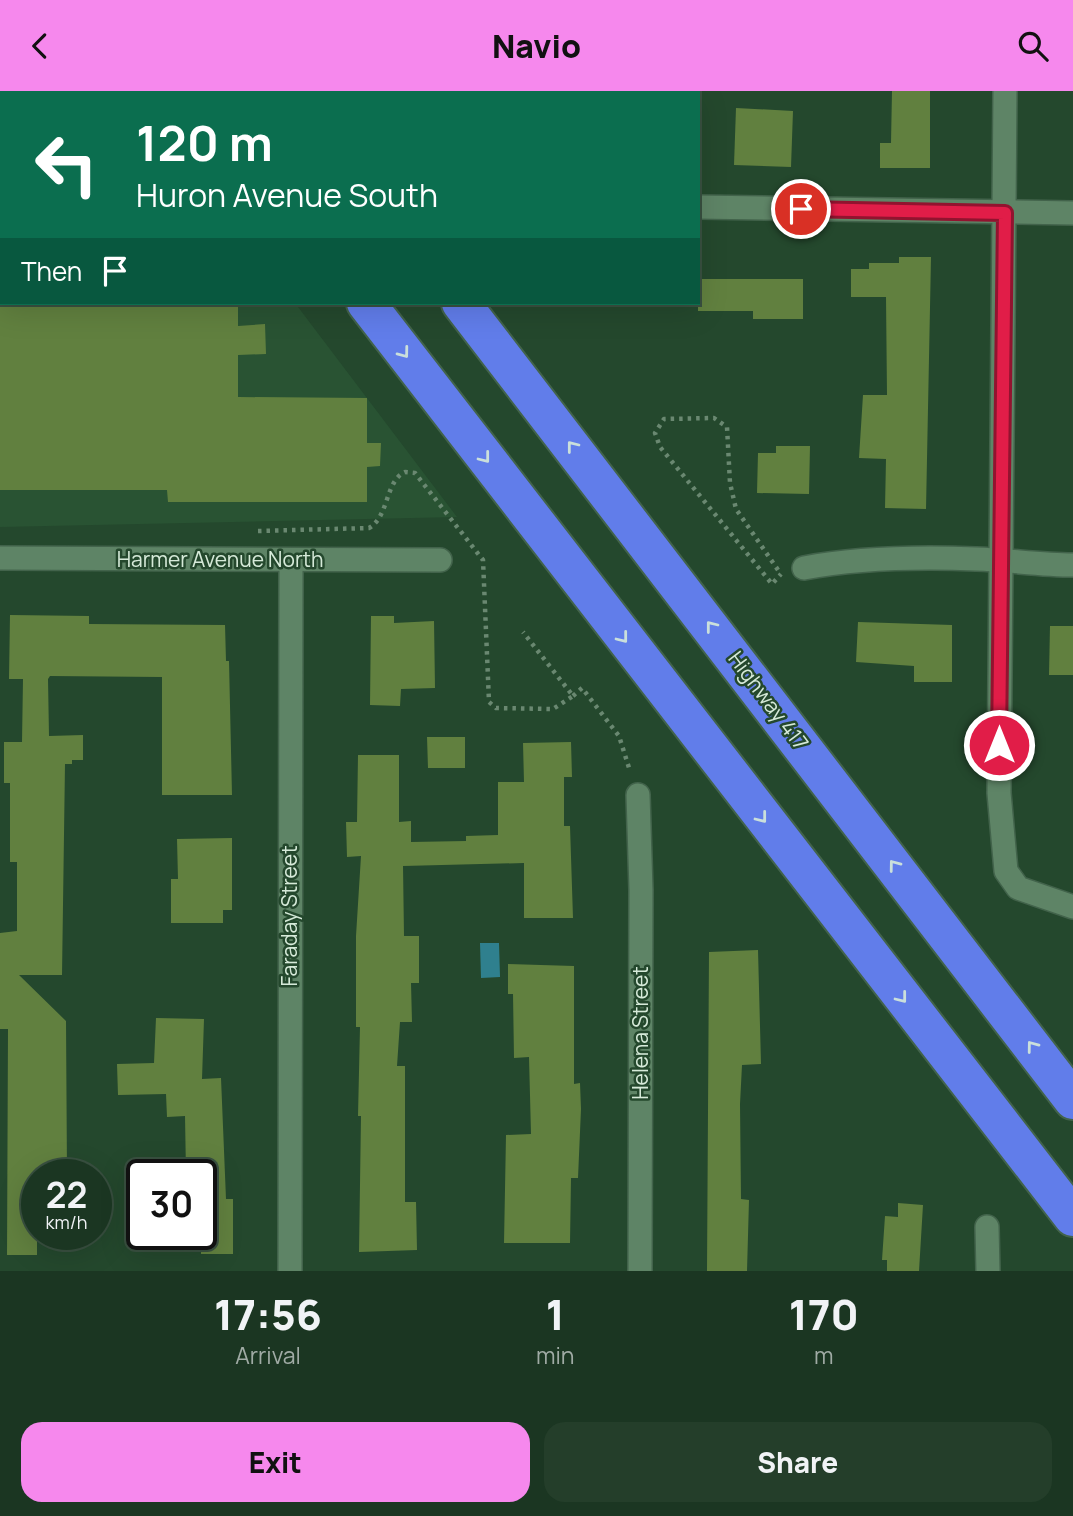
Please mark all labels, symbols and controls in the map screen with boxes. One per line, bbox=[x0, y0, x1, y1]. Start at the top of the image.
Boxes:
text: Navio bbox=[492, 24, 581, 68]
icon: back bbox=[21, 27, 59, 65]
icon: search bbox=[1014, 27, 1052, 65]
text: 120 m bbox=[136, 109, 273, 176]
icon: left bbox=[21, 119, 112, 210]
text: Huron Avenue South bbox=[136, 173, 438, 217]
pin bbox=[771, 179, 831, 239]
icon: arrive bbox=[782, 190, 820, 228]
icon: arrive bbox=[96, 252, 134, 290]
text: Then bbox=[21, 253, 82, 289]
one-way arrow bbox=[396, 345, 409, 358]
one-way arrow bbox=[567, 441, 580, 454]
one-way arrow bbox=[476, 450, 489, 462]
street label: Harmer Avenue North bbox=[117, 545, 323, 573]
one-way arrow bbox=[706, 621, 719, 634]
one-way arrow bbox=[615, 630, 628, 643]
street label: Highway 417 bbox=[722, 645, 815, 756]
position arrow bbox=[962, 708, 1036, 782]
one-way arrow bbox=[754, 810, 767, 823]
street label: Faraday Street bbox=[275, 845, 303, 987]
one-way arrow bbox=[889, 861, 902, 873]
street label: Helena Street bbox=[626, 966, 654, 1100]
one-way arrow bbox=[893, 990, 906, 1003]
one-way arrow bbox=[1027, 1041, 1040, 1054]
speed limit sign: 30 bbox=[126, 1159, 217, 1250]
text: 22 bbox=[46, 1171, 87, 1219]
text: km/h bbox=[46, 1210, 87, 1234]
text: 17:56 bbox=[214, 1285, 322, 1343]
text: 1 bbox=[546, 1285, 565, 1343]
text: 170 bbox=[789, 1285, 859, 1343]
text: Arrival bbox=[235, 1339, 301, 1371]
text: min bbox=[536, 1339, 575, 1371]
text: m bbox=[814, 1339, 834, 1371]
button: Exit bbox=[21, 1422, 530, 1502]
button: Share bbox=[544, 1422, 1052, 1502]

